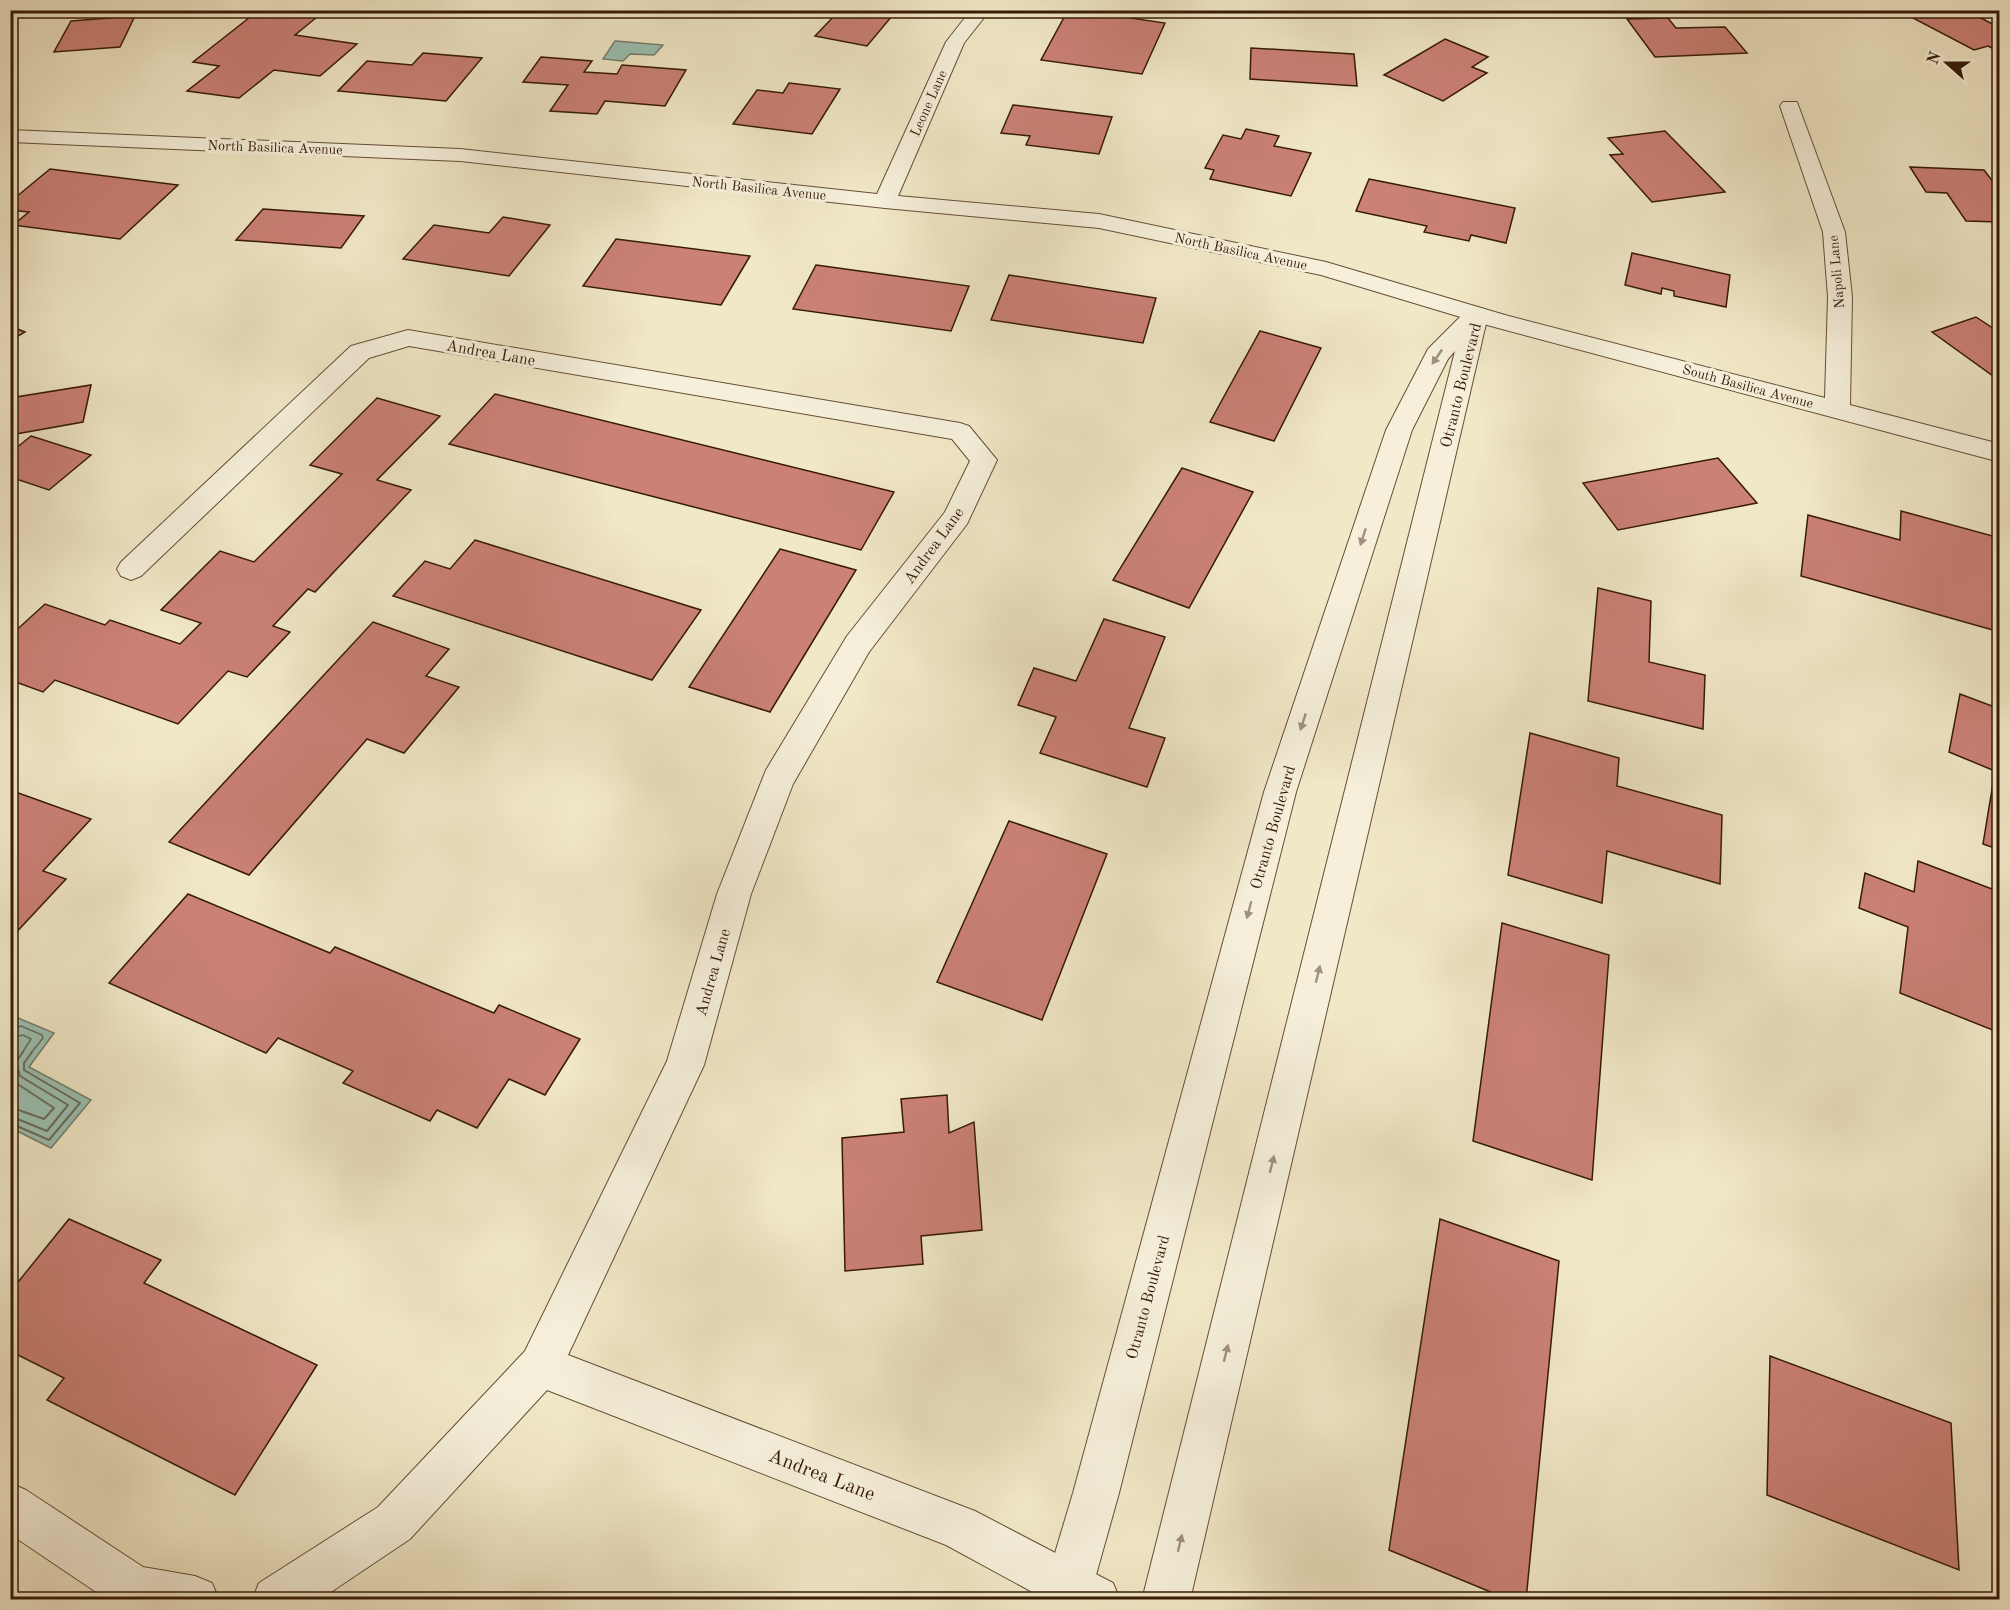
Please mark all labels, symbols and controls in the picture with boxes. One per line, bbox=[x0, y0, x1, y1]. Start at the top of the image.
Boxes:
north arrow bbox=[1917, 33, 1977, 93]
text: N bbox=[1925, 49, 1945, 67]
street label: Leone Lane bbox=[908, 68, 950, 139]
street label: North Basilica Avenue bbox=[207, 139, 343, 157]
street label: North Basilica Avenue bbox=[691, 175, 827, 203]
street label: North Basilica Avenue bbox=[1173, 231, 1308, 273]
street label: Napoli Lane bbox=[1827, 235, 1847, 309]
street label: Otranto Boulevard bbox=[1439, 321, 1485, 449]
street label: Andrea Lane bbox=[445, 338, 536, 370]
one-way arrow bbox=[1431, 349, 1443, 365]
street label: South Basilica Avenue bbox=[1681, 363, 1815, 411]
street label: Andrea Lane bbox=[902, 505, 968, 587]
one-way arrow bbox=[1358, 528, 1368, 546]
one-way arrow bbox=[1297, 713, 1307, 731]
street label: Otranto Boulevard bbox=[1249, 764, 1299, 891]
one-way arrow bbox=[1243, 900, 1253, 919]
street label: Andrea Lane bbox=[694, 927, 734, 1018]
one-way arrow bbox=[1313, 965, 1323, 983]
one-way arrow bbox=[1267, 1154, 1277, 1173]
street label: Otranto Boulevard bbox=[1125, 1234, 1173, 1361]
one-way arrow bbox=[1222, 1344, 1232, 1362]
street label: Andrea Lane bbox=[765, 1446, 877, 1505]
one-way arrow bbox=[1176, 1534, 1186, 1552]

